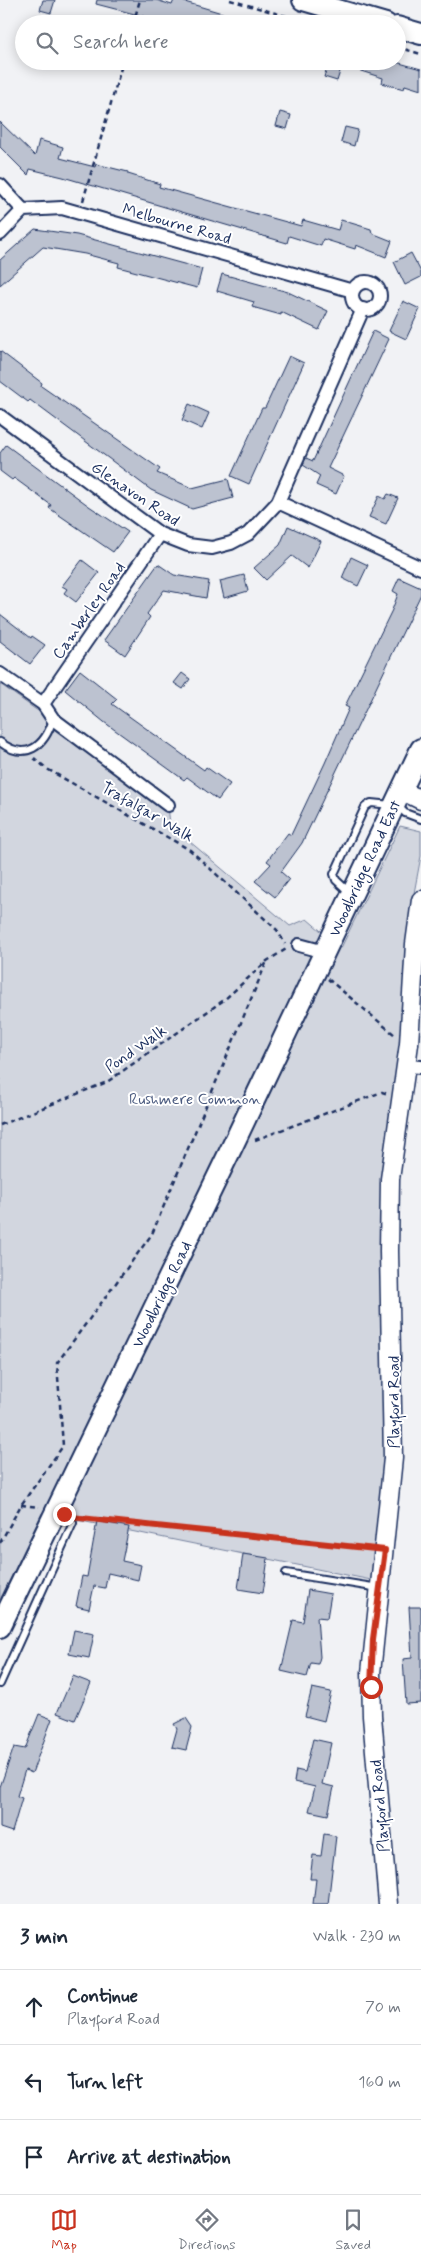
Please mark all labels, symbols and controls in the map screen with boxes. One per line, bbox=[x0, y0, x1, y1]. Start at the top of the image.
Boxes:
search box bbox=[15, 15, 406, 70]
icon: search bbox=[33, 29, 61, 57]
text: Search here bbox=[73, 30, 169, 55]
street label: Melbourne Road bbox=[120, 199, 233, 250]
street label: Glenavon Road bbox=[87, 457, 183, 532]
street label: Camberley Road bbox=[48, 558, 131, 664]
street label: Trafalgar Walk bbox=[97, 777, 197, 848]
street label: Woodbridge Road East bbox=[324, 797, 407, 941]
street label: Pond Walk bbox=[101, 1020, 171, 1078]
park label: Rushmere Common bbox=[129, 1089, 262, 1110]
street label: Woodbridge Road bbox=[127, 1238, 198, 1352]
street label: Playford Road bbox=[384, 1356, 407, 1448]
route end bbox=[53, 1503, 76, 1526]
route start bbox=[360, 1676, 383, 1699]
street label: Playford Road bbox=[366, 1759, 397, 1853]
text: 3 min bbox=[20, 1923, 68, 1951]
text: Walk · 230 m bbox=[313, 1926, 401, 1947]
text: Continue bbox=[67, 1984, 138, 2009]
icon: ahead bbox=[20, 1993, 48, 2021]
text: 70 m bbox=[365, 1997, 401, 2018]
text: Playford Road bbox=[67, 2009, 160, 2030]
icon: left bbox=[20, 2068, 48, 2096]
text: Turn left bbox=[67, 2070, 143, 2095]
text: 160 m bbox=[358, 2072, 401, 2093]
icon: arrive bbox=[20, 2143, 48, 2171]
text: Arrive at destination bbox=[67, 2145, 231, 2170]
tab: Map bbox=[50, 2206, 78, 2254]
tab: Directions bbox=[178, 2206, 236, 2254]
tab: Saved bbox=[336, 2206, 371, 2254]

